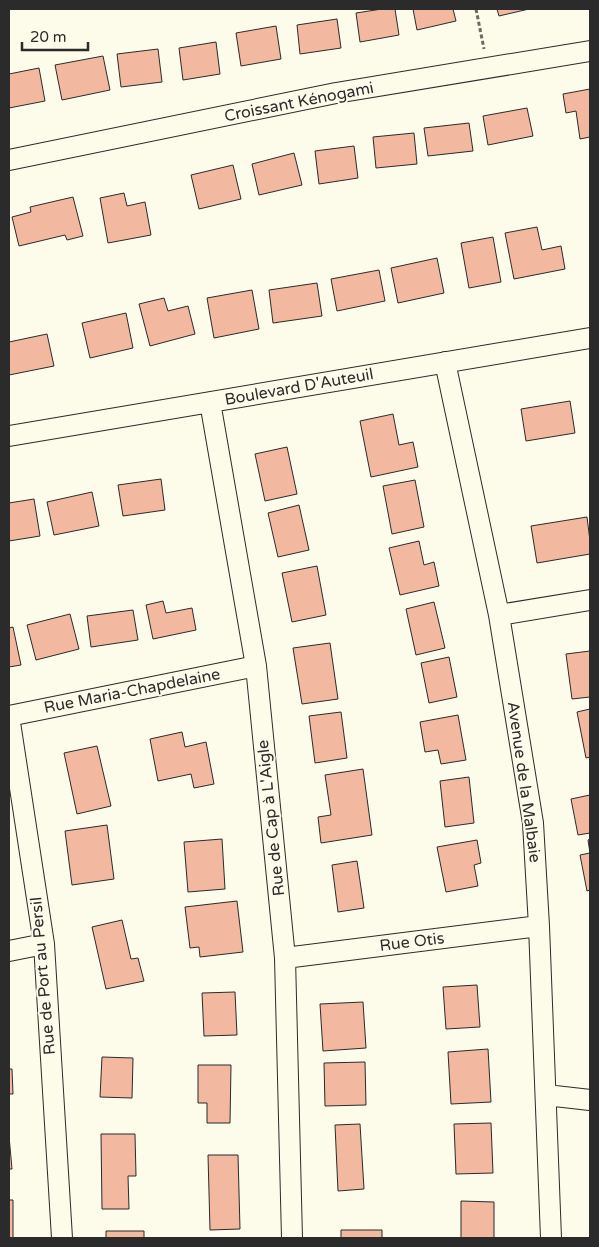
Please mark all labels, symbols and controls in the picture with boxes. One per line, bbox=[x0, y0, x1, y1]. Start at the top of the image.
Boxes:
scale bar bbox=[22, 20, 89, 52]
text: 20 m bbox=[30, 28, 67, 46]
street label: Croissant Kénogami bbox=[223, 78, 375, 126]
street label: Boulevard D'Auteuil bbox=[223, 364, 375, 410]
street label: Rue Maria-Chapdelaine bbox=[42, 664, 222, 718]
street label: Avenue de la Malbaie bbox=[503, 700, 545, 864]
street label: Rue de Cap à L'Aigle bbox=[253, 739, 289, 897]
street label: Rue de Port au Persil bbox=[26, 896, 60, 1056]
street label: Rue Otis bbox=[378, 928, 446, 956]

